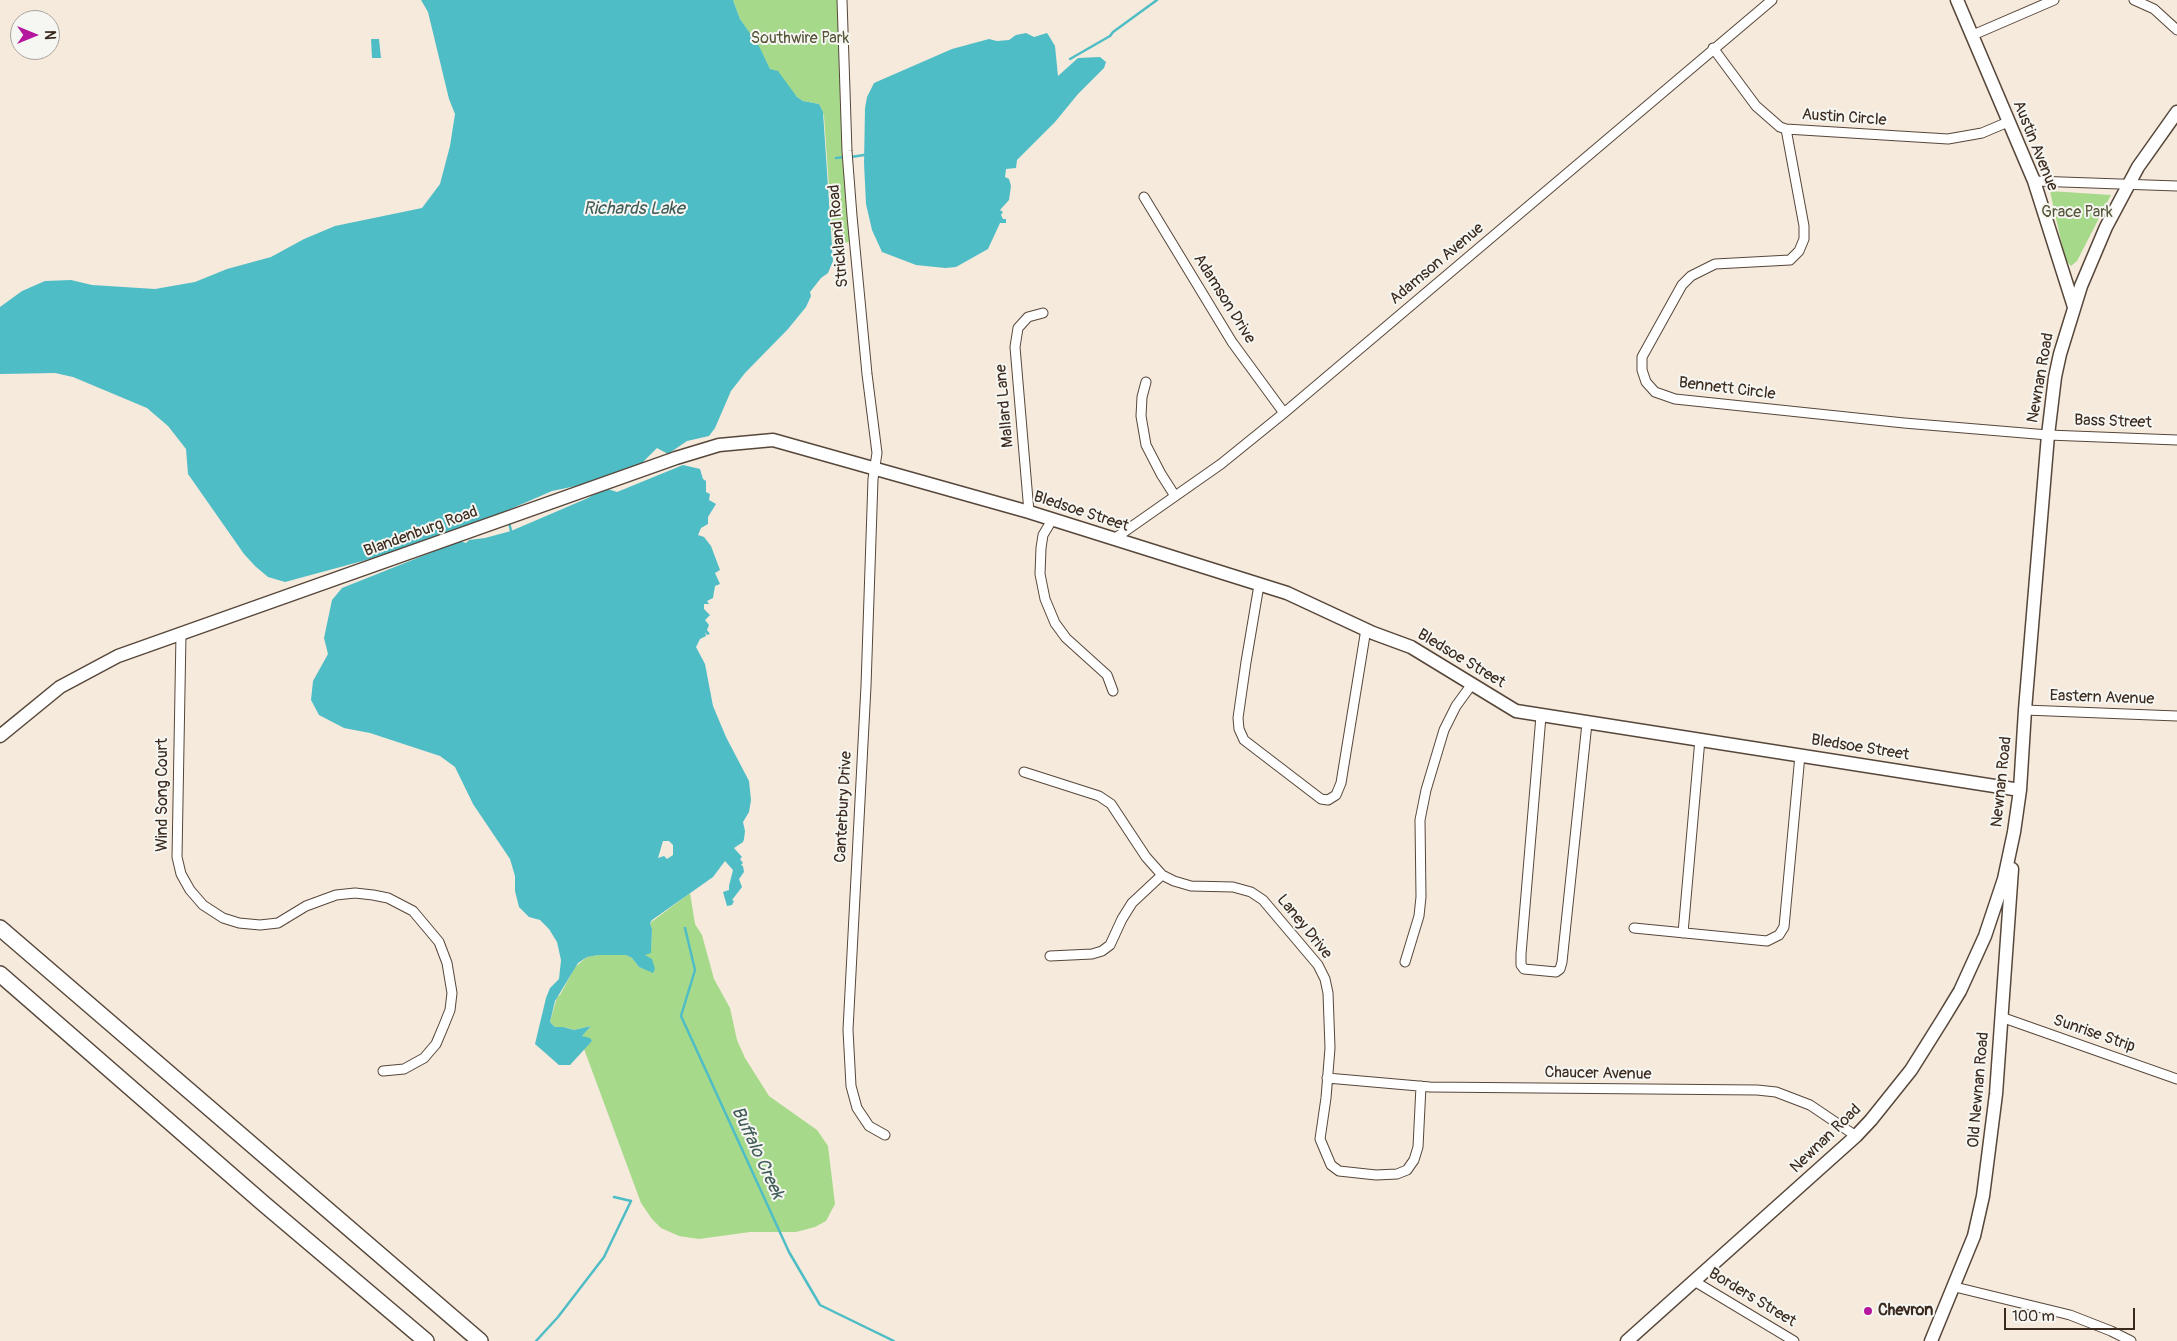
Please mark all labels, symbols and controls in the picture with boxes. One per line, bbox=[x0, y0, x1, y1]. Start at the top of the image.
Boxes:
north arrow bbox=[10, 10, 60, 60]
park label: Southwire Park bbox=[751, 29, 849, 49]
text: N bbox=[41, 30, 58, 40]
street label: Austin Avenue bbox=[2008, 98, 2062, 194]
street label: Austin Circle bbox=[1801, 105, 1887, 131]
street label: Strickland Road bbox=[825, 184, 853, 288]
water label: Richards Lake bbox=[583, 198, 685, 220]
park label: Grace Park bbox=[2041, 203, 2113, 223]
street label: Adamson Avenue bbox=[1386, 219, 1488, 309]
street label: Adamson Drive bbox=[1189, 251, 1259, 347]
street label: Newnan Road bbox=[2024, 331, 2058, 425]
street label: Mallard Lane bbox=[992, 363, 1018, 449]
street label: Bennett Circle bbox=[1678, 374, 1776, 404]
street label: Bass Street bbox=[2074, 411, 2152, 433]
street label: Bledsoe Street bbox=[1031, 488, 1131, 536]
street label: Blandenburg Road bbox=[361, 502, 481, 562]
street label: Bledsoe Street bbox=[1414, 625, 1508, 693]
street label: Eastern Avenue bbox=[2049, 687, 2155, 709]
street label: Bledsoe Street bbox=[1810, 731, 1910, 765]
street label: Newnan Road bbox=[1988, 736, 2016, 828]
street label: Wind Song Court bbox=[153, 738, 173, 852]
street label: Canterbury Drive bbox=[831, 751, 857, 863]
street label: Laney Drive bbox=[1272, 891, 1336, 963]
street label: Sunrise Strip bbox=[2051, 1011, 2137, 1057]
street label: Old Newnan Road bbox=[1964, 1031, 1994, 1149]
street label: Chaucer Avenue bbox=[1544, 1063, 1652, 1085]
street label: Newnan Road bbox=[1787, 1100, 1865, 1178]
water label: Buffalo Creek bbox=[726, 1103, 788, 1203]
street label: Borders Street bbox=[1705, 1264, 1799, 1332]
scale bar bbox=[2007, 1298, 2138, 1330]
place label: Chevron bbox=[1878, 1301, 1933, 1321]
marker: Chevron bbox=[1862, 1305, 1874, 1317]
text: 100 m bbox=[2012, 1307, 2055, 1326]

